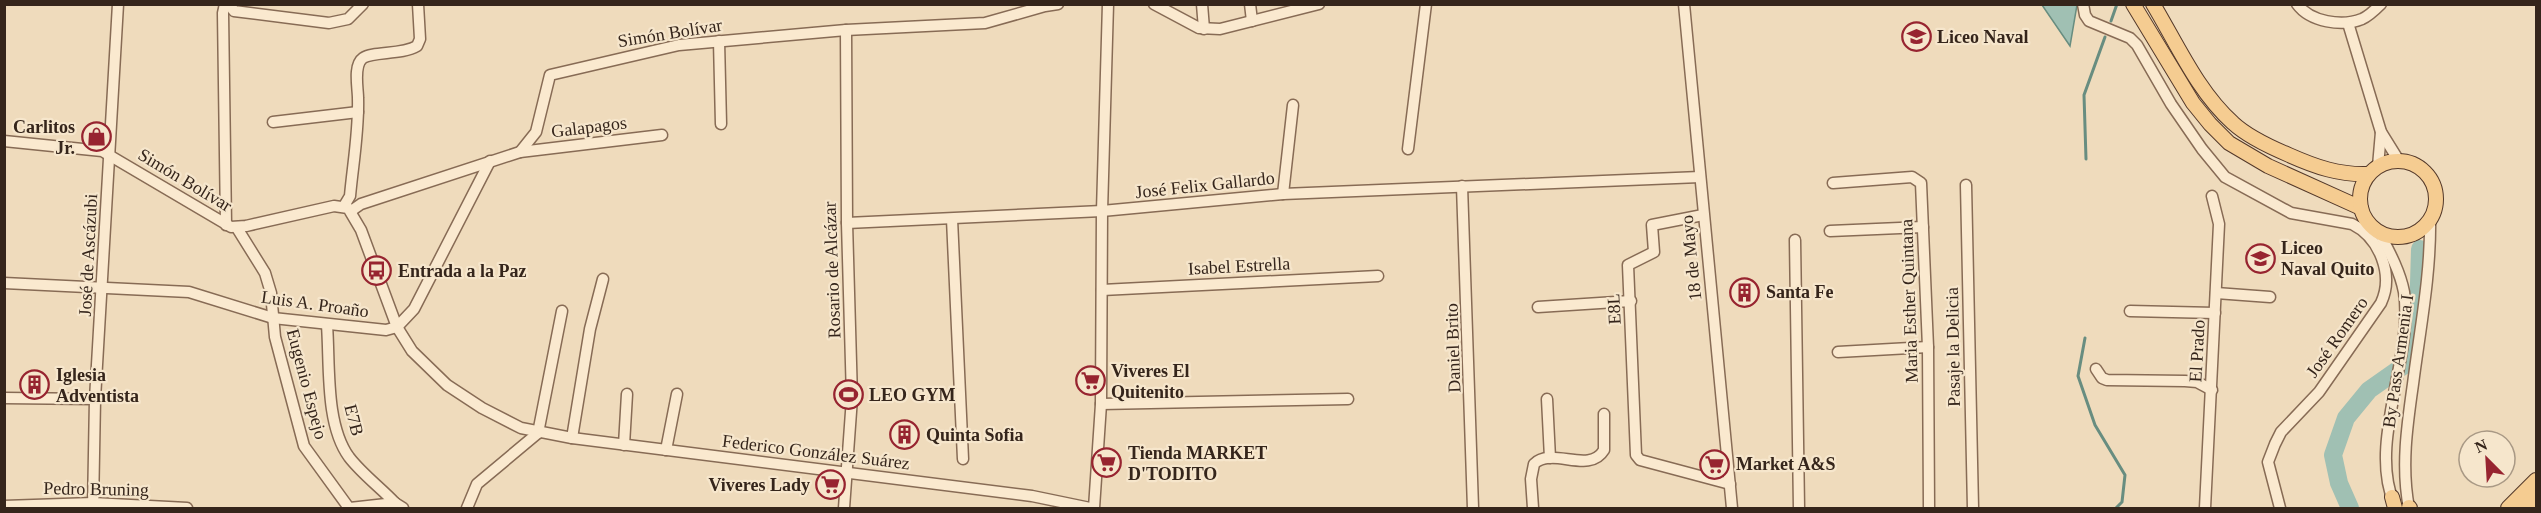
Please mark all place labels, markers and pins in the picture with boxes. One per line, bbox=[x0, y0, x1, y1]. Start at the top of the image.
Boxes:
school or university icon: Liceo Naval bbox=[1900, 21, 1932, 53]
place label: Liceo Naval bbox=[1937, 27, 2029, 47]
place label: Carlitos Jr. bbox=[13, 117, 75, 158]
shop icon: Carlitos Jr. bbox=[80, 121, 112, 153]
place label: Liceo Naval Quito bbox=[2281, 238, 2375, 279]
school or university icon: Liceo Naval Quito bbox=[2244, 242, 2276, 274]
bus stop icon: Entrada a la Paz bbox=[361, 255, 393, 287]
place label: Entrada a la Paz bbox=[398, 261, 527, 281]
building icon: Santa Fe bbox=[1729, 276, 1761, 308]
place label: Santa Fe bbox=[1766, 282, 1834, 302]
place label: Viveres El Quitenito bbox=[1111, 361, 1190, 402]
place label: Iglesia Adventista bbox=[56, 365, 139, 406]
supermarket icon: Viveres El Quitenito bbox=[1074, 365, 1106, 397]
building icon: Iglesia Adventista bbox=[19, 369, 51, 401]
sports icon: LEO GYM bbox=[832, 379, 864, 411]
place label: LEO GYM bbox=[869, 385, 956, 405]
building icon: Quinta Sofia bbox=[889, 419, 921, 451]
place label: Quinta Sofia bbox=[926, 425, 1024, 445]
place label: Tienda MARKET D'TODITO bbox=[1128, 443, 1267, 484]
supermarket icon: Tienda MARKET D'TODITO bbox=[1091, 447, 1123, 479]
supermarket icon: Market A&S bbox=[1699, 448, 1731, 480]
place label: Market A&S bbox=[1736, 454, 1835, 474]
supermarket icon: Viveres Lady bbox=[815, 469, 847, 501]
place label: Viveres Lady bbox=[709, 475, 810, 495]

